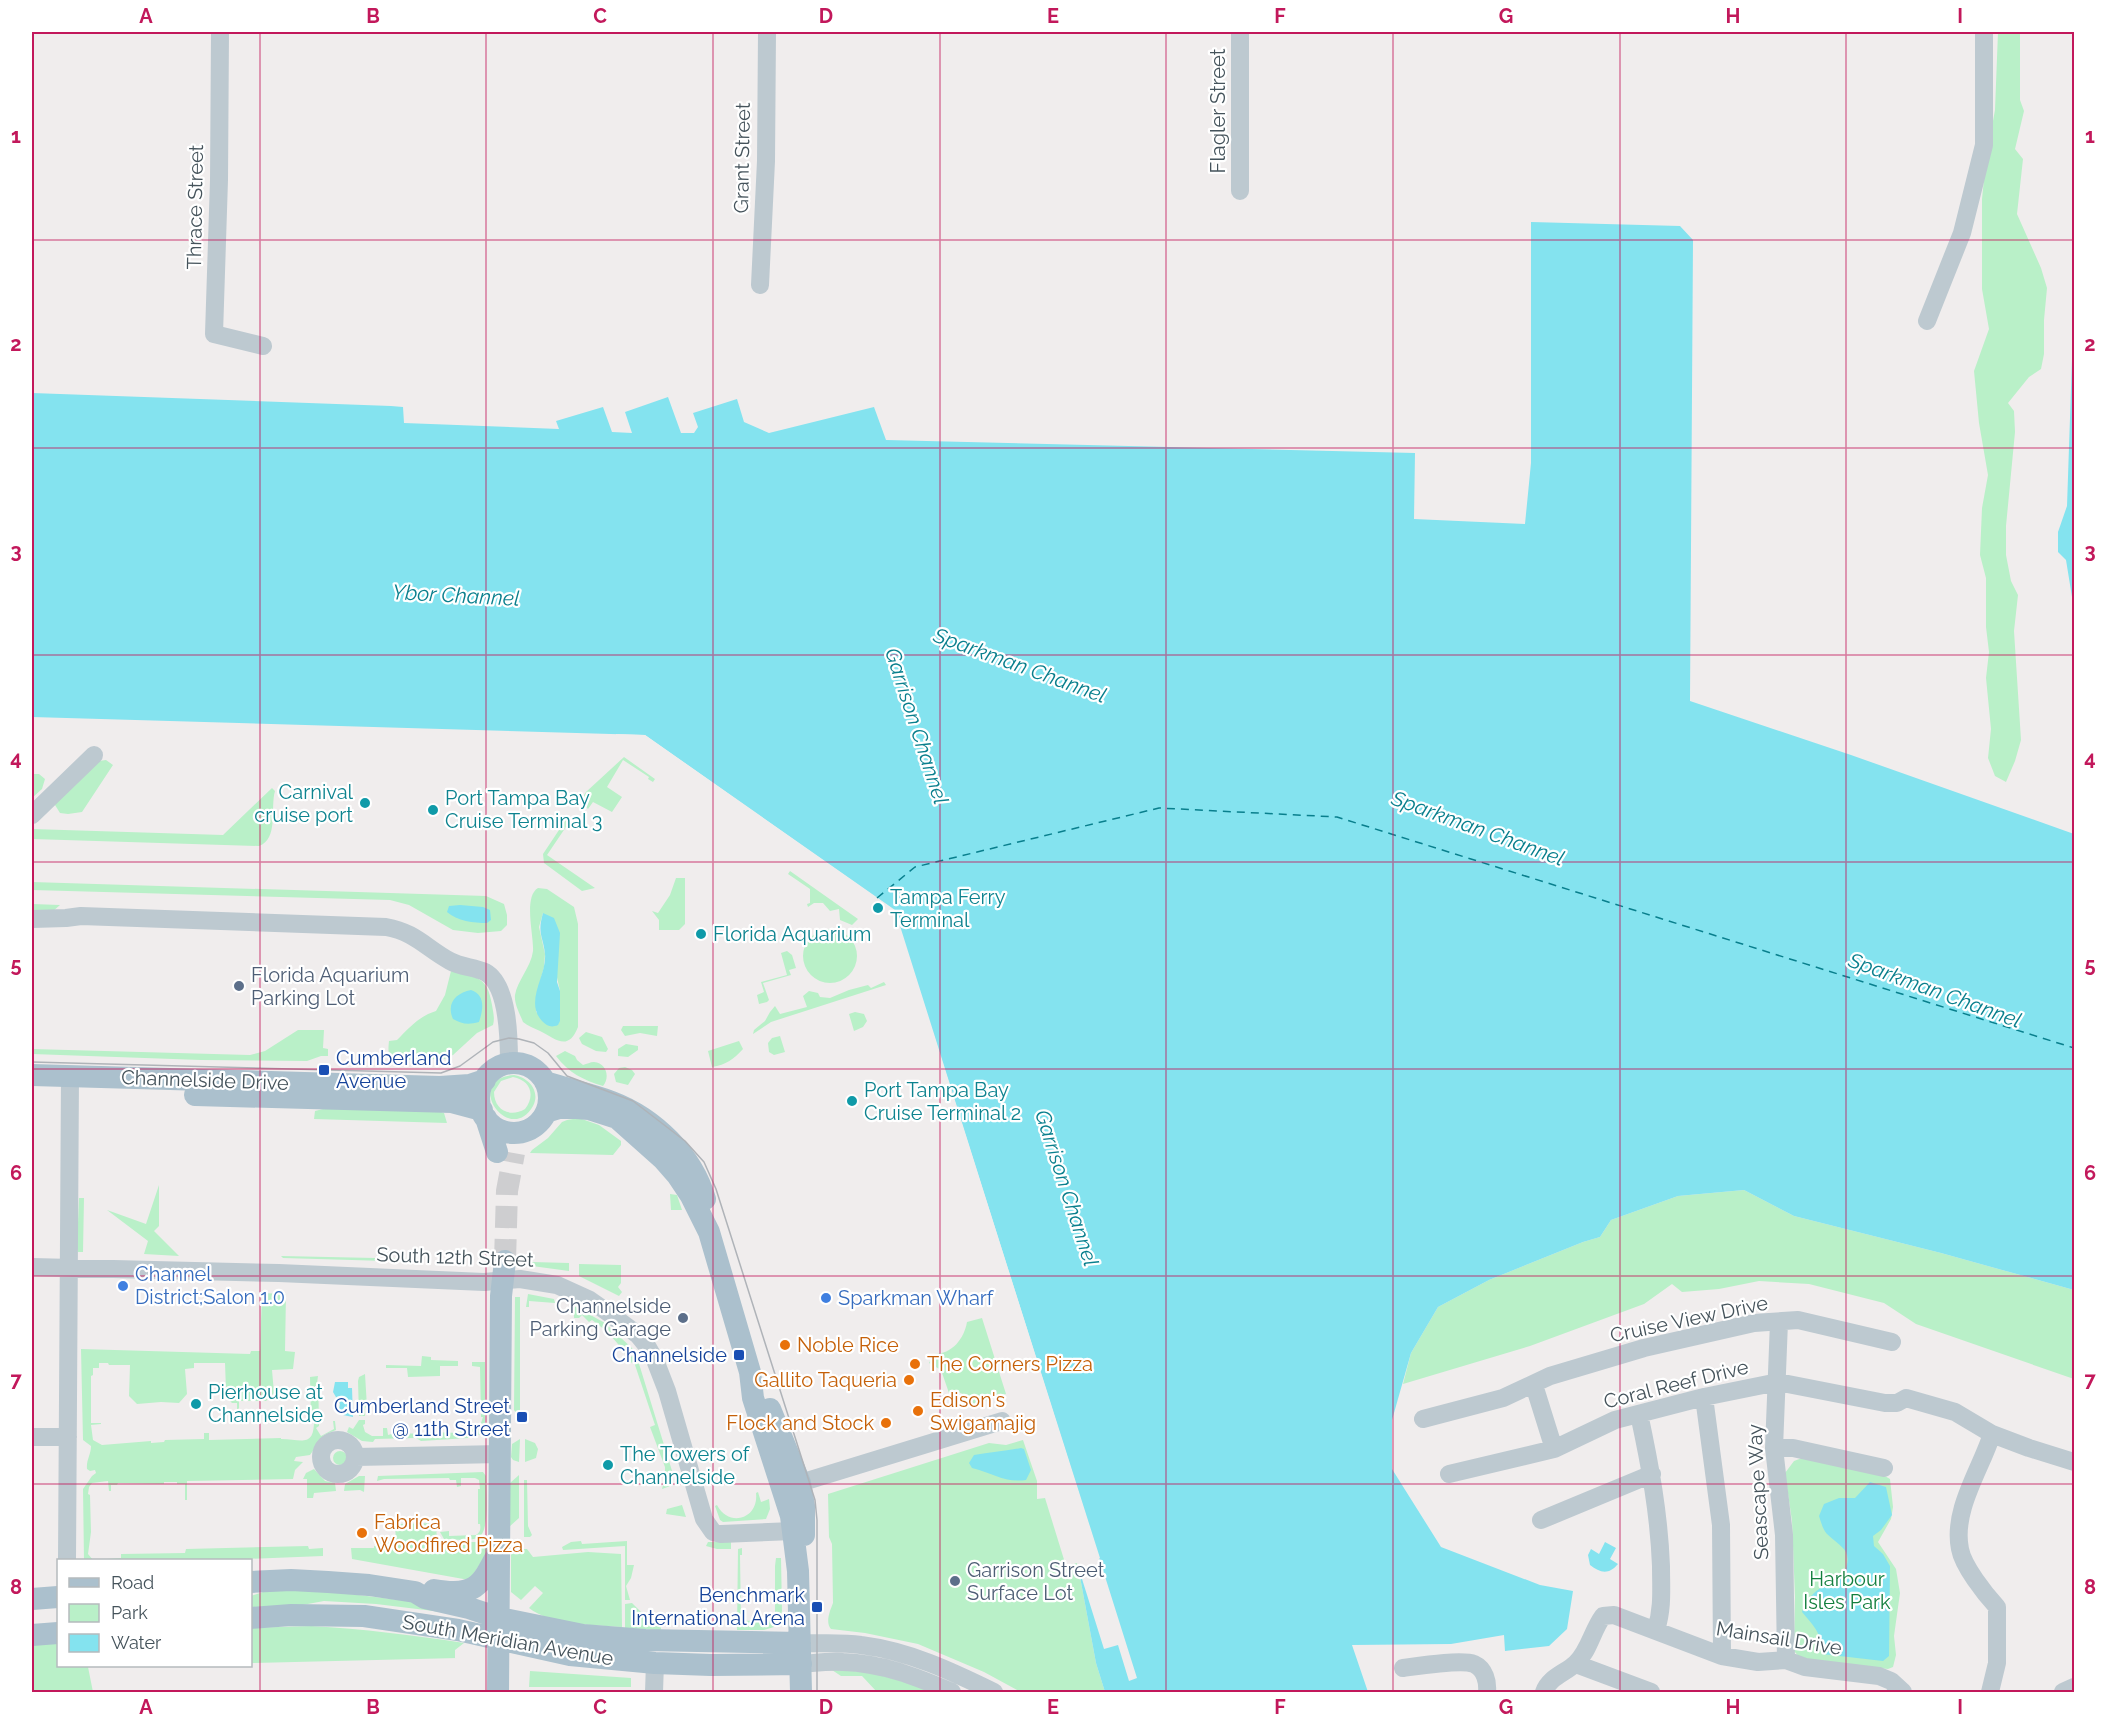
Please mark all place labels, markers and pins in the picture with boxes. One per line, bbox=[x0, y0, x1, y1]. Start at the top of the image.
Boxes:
place label: Carnival cruise port bbox=[254, 780, 354, 827]
place label: Port Tampa Bay Cruise Terminal 3 bbox=[445, 786, 603, 833]
marker: Carnival cruise port bbox=[358, 796, 372, 810]
marker: Port Tampa Bay Cruise Terminal 3 bbox=[426, 803, 440, 817]
place label: Tampa Ferry Terminal bbox=[890, 885, 1006, 932]
marker: Tampa Ferry Terminal bbox=[871, 901, 885, 915]
place label: Florida Aquarium bbox=[713, 922, 871, 946]
marker: Florida Aquarium bbox=[694, 927, 708, 941]
place label: Florida Aquarium Parking Lot bbox=[251, 963, 409, 1010]
marker: Florida Aquarium Parking Lot bbox=[232, 979, 246, 993]
place label: Cumberland Avenue bbox=[336, 1046, 452, 1093]
marker: Cumberland Avenue bbox=[317, 1063, 331, 1077]
place label: Port Tampa Bay Cruise Terminal 2 bbox=[864, 1078, 1021, 1125]
marker: Port Tampa Bay Cruise Terminal 2 bbox=[845, 1094, 859, 1108]
place label: Channel District;Salon 1.0 bbox=[135, 1262, 285, 1309]
marker: Channel District;Salon 1.0 bbox=[116, 1279, 130, 1293]
place label: Sparkman Wharf bbox=[838, 1286, 995, 1310]
marker: Sparkman Wharf bbox=[819, 1291, 833, 1305]
place label: Channelside Parking Garage bbox=[529, 1294, 671, 1341]
marker: Channelside Parking Garage bbox=[676, 1311, 690, 1325]
place label: Noble Rice bbox=[797, 1333, 899, 1357]
marker: Noble Rice bbox=[778, 1338, 792, 1352]
place label: Channelside bbox=[612, 1343, 727, 1367]
marker: Channelside bbox=[732, 1348, 746, 1362]
place label: The Corners Pizza bbox=[927, 1352, 1093, 1376]
marker: The Corners Pizza bbox=[908, 1357, 922, 1371]
place label: Gallito Taqueria bbox=[754, 1368, 897, 1392]
marker: Gallito Taqueria bbox=[902, 1373, 916, 1387]
place label: Pierhouse at Channelside bbox=[208, 1380, 323, 1427]
place label: Edison's Swigamajig bbox=[930, 1388, 1036, 1435]
place label: Cumberland Street @ 11th Street bbox=[334, 1394, 510, 1441]
marker: Pierhouse at Channelside bbox=[189, 1397, 203, 1411]
marker: Edison's Swigamajig bbox=[911, 1404, 925, 1418]
marker: Cumberland Street @ 11th Street bbox=[515, 1410, 529, 1424]
place label: Flock and Stock bbox=[726, 1411, 874, 1435]
marker: Flock and Stock bbox=[879, 1416, 893, 1430]
place label: The Towers of Channelside bbox=[620, 1442, 751, 1489]
marker: The Towers of Channelside bbox=[601, 1458, 615, 1472]
place label: Fabrica Woodfired Pizza bbox=[374, 1510, 523, 1557]
marker: Fabrica Woodfired Pizza bbox=[355, 1526, 369, 1540]
place label: Garrison Street Surface Lot bbox=[967, 1558, 1105, 1605]
marker: Garrison Street Surface Lot bbox=[948, 1574, 962, 1588]
place label: Benchmark International Arena bbox=[631, 1583, 805, 1630]
marker: Benchmark International Arena bbox=[810, 1600, 824, 1614]

